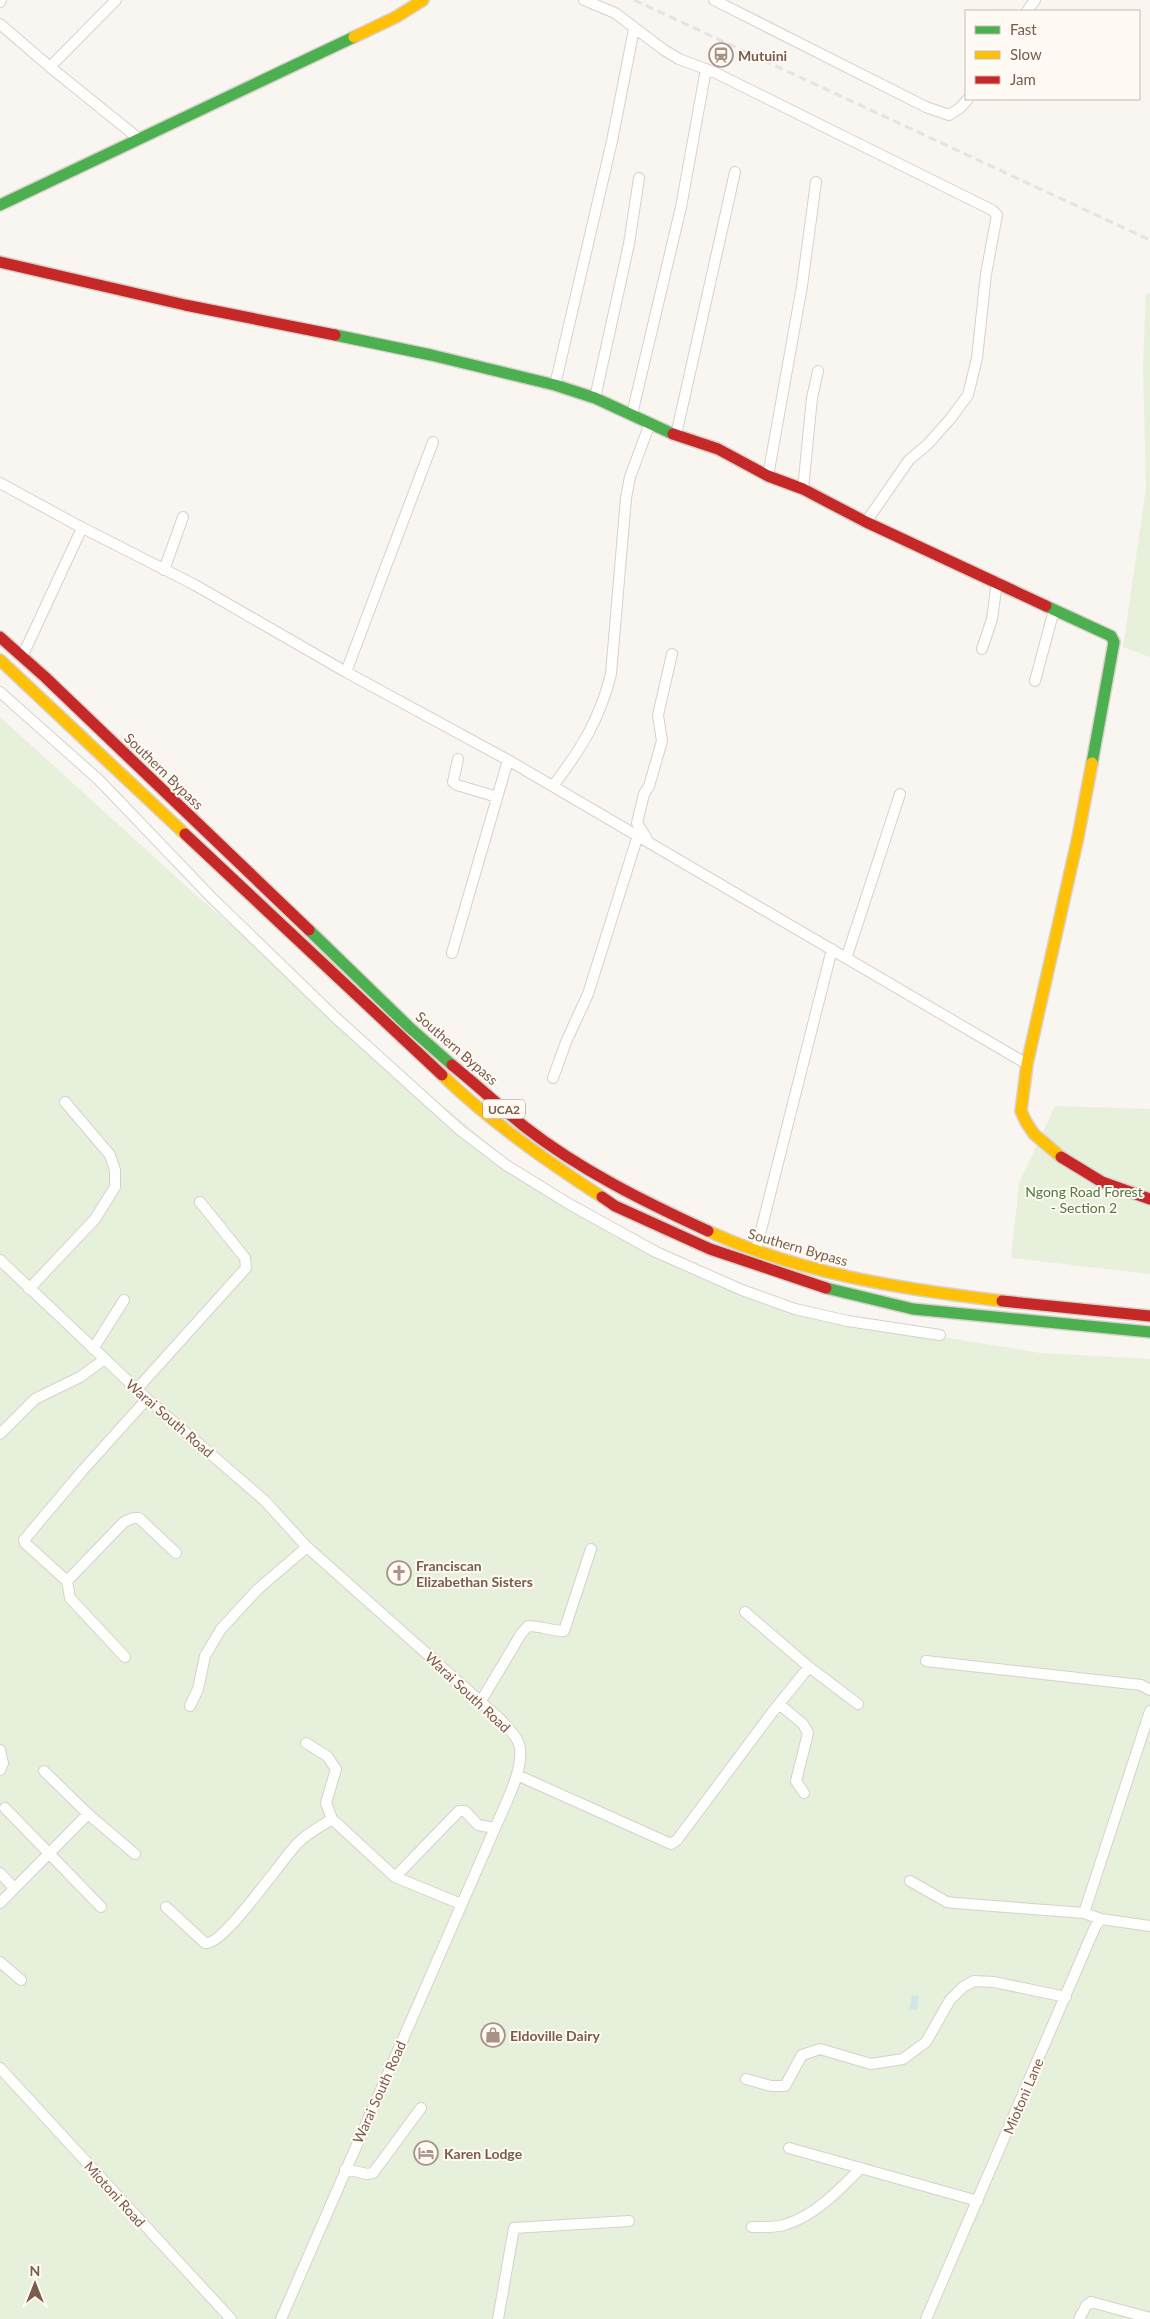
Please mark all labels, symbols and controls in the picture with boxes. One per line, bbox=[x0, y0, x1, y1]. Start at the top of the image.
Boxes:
legend bbox=[965, 10, 1140, 100]
text: Fast bbox=[1010, 20, 1037, 38]
station icon: Mutuini bbox=[708, 42, 734, 68]
text: Slow bbox=[1010, 45, 1042, 63]
place label: Mutuini bbox=[738, 47, 787, 64]
text: Jam bbox=[1010, 70, 1036, 88]
street label: Southern Bypass bbox=[121, 729, 207, 813]
street label: Southern Bypass bbox=[413, 1008, 501, 1088]
road number: UCA2 bbox=[483, 1100, 525, 1118]
park label: Ngong Road Forest - Section 2 bbox=[1025, 1183, 1143, 1216]
street label: Southern Bypass bbox=[746, 1225, 850, 1269]
street label: Warai South Road bbox=[123, 1375, 217, 1461]
place label: Franciscan Elizabethan Sisters bbox=[416, 1557, 533, 1590]
church icon: Franciscan Elizabethan Sisters bbox=[386, 1560, 412, 1586]
street label: Warai South Road bbox=[422, 1648, 514, 1736]
shop icon: Eldoville Dairy bbox=[480, 2022, 506, 2048]
place label: Eldoville Dairy bbox=[510, 2027, 600, 2044]
street label: Warai South Road bbox=[349, 2038, 409, 2146]
street label: Miotoni Lane bbox=[999, 2055, 1047, 2137]
hotel icon: Karen Lodge bbox=[413, 2140, 439, 2166]
place label: Karen Lodge bbox=[444, 2145, 523, 2162]
street label: Miotoni Road bbox=[81, 2158, 149, 2230]
north arrow bbox=[10, 2259, 60, 2309]
text: N bbox=[30, 2262, 40, 2279]

